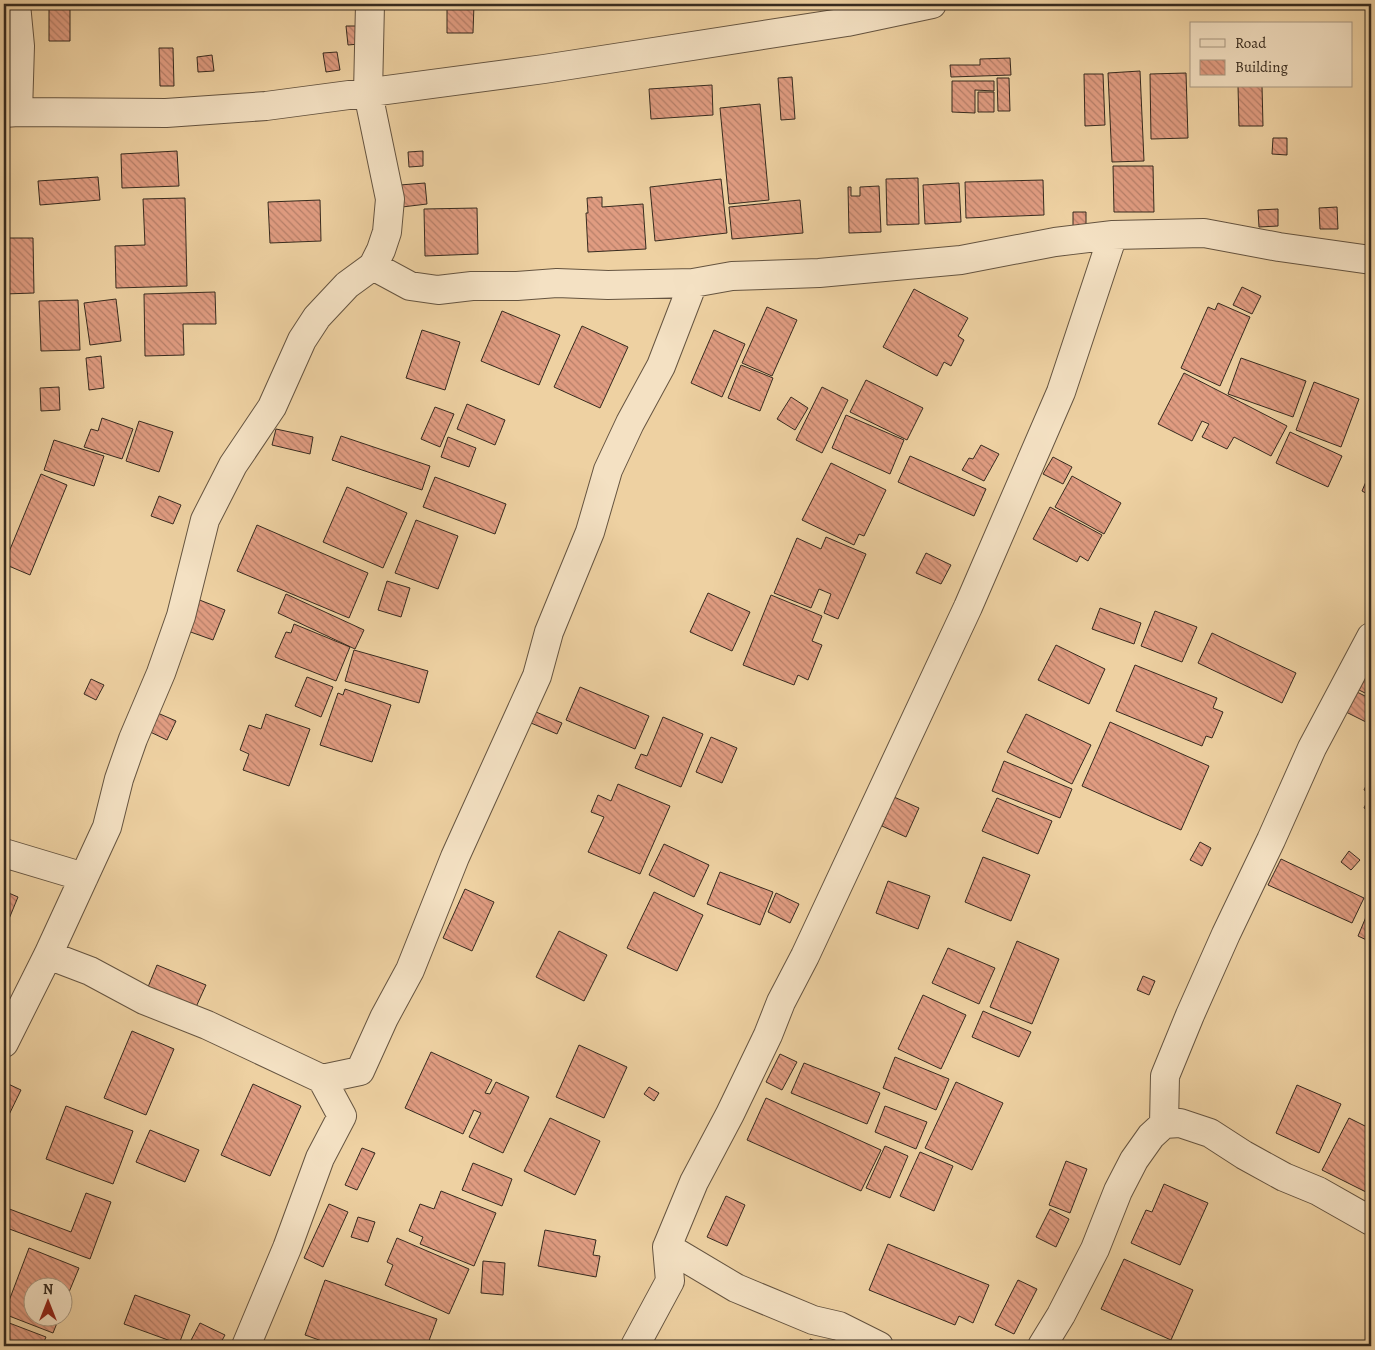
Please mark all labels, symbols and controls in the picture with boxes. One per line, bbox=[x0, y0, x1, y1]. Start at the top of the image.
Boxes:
legend bbox=[1190, 22, 1352, 88]
text: Road bbox=[1235, 33, 1267, 53]
text: Building bbox=[1235, 57, 1288, 77]
north arrow bbox=[22, 1278, 72, 1328]
text: N bbox=[43, 1280, 53, 1299]

